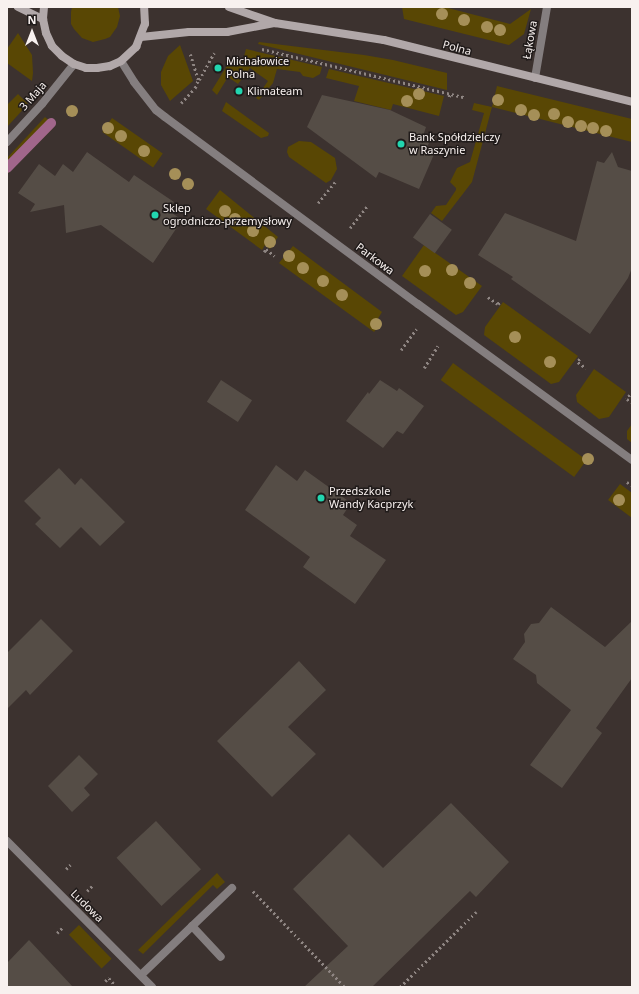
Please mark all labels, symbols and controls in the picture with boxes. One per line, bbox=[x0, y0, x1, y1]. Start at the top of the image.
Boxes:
north arrow bbox=[12, 12, 52, 52]
text: N bbox=[28, 12, 36, 27]
street label: Łąkowa bbox=[520, 20, 540, 60]
street label: Polna bbox=[441, 38, 473, 58]
place label: Michałowice Polna bbox=[226, 55, 289, 81]
marker: Michałowice Polna bbox=[213, 63, 223, 73]
street label: 3 Maja bbox=[17, 79, 49, 113]
place label: Klimateam bbox=[247, 84, 303, 98]
marker: Klimateam bbox=[234, 86, 244, 96]
place label: Bank Spółdzielczy w Raszynie bbox=[409, 131, 500, 157]
marker: Bank Spółdzielczy w Raszynie bbox=[396, 139, 406, 149]
place label: Sklep ogrodniczo-przemysłowy bbox=[163, 202, 292, 228]
marker: Sklep ogrodniczo-przemysłowy bbox=[150, 210, 160, 220]
street label: Parkowa bbox=[353, 240, 397, 278]
place label: Przedszkole Wandy Kacprzyk bbox=[329, 485, 413, 511]
marker: Przedszkole Wandy Kacprzyk bbox=[316, 493, 326, 503]
street label: Ludowa bbox=[68, 887, 106, 925]

